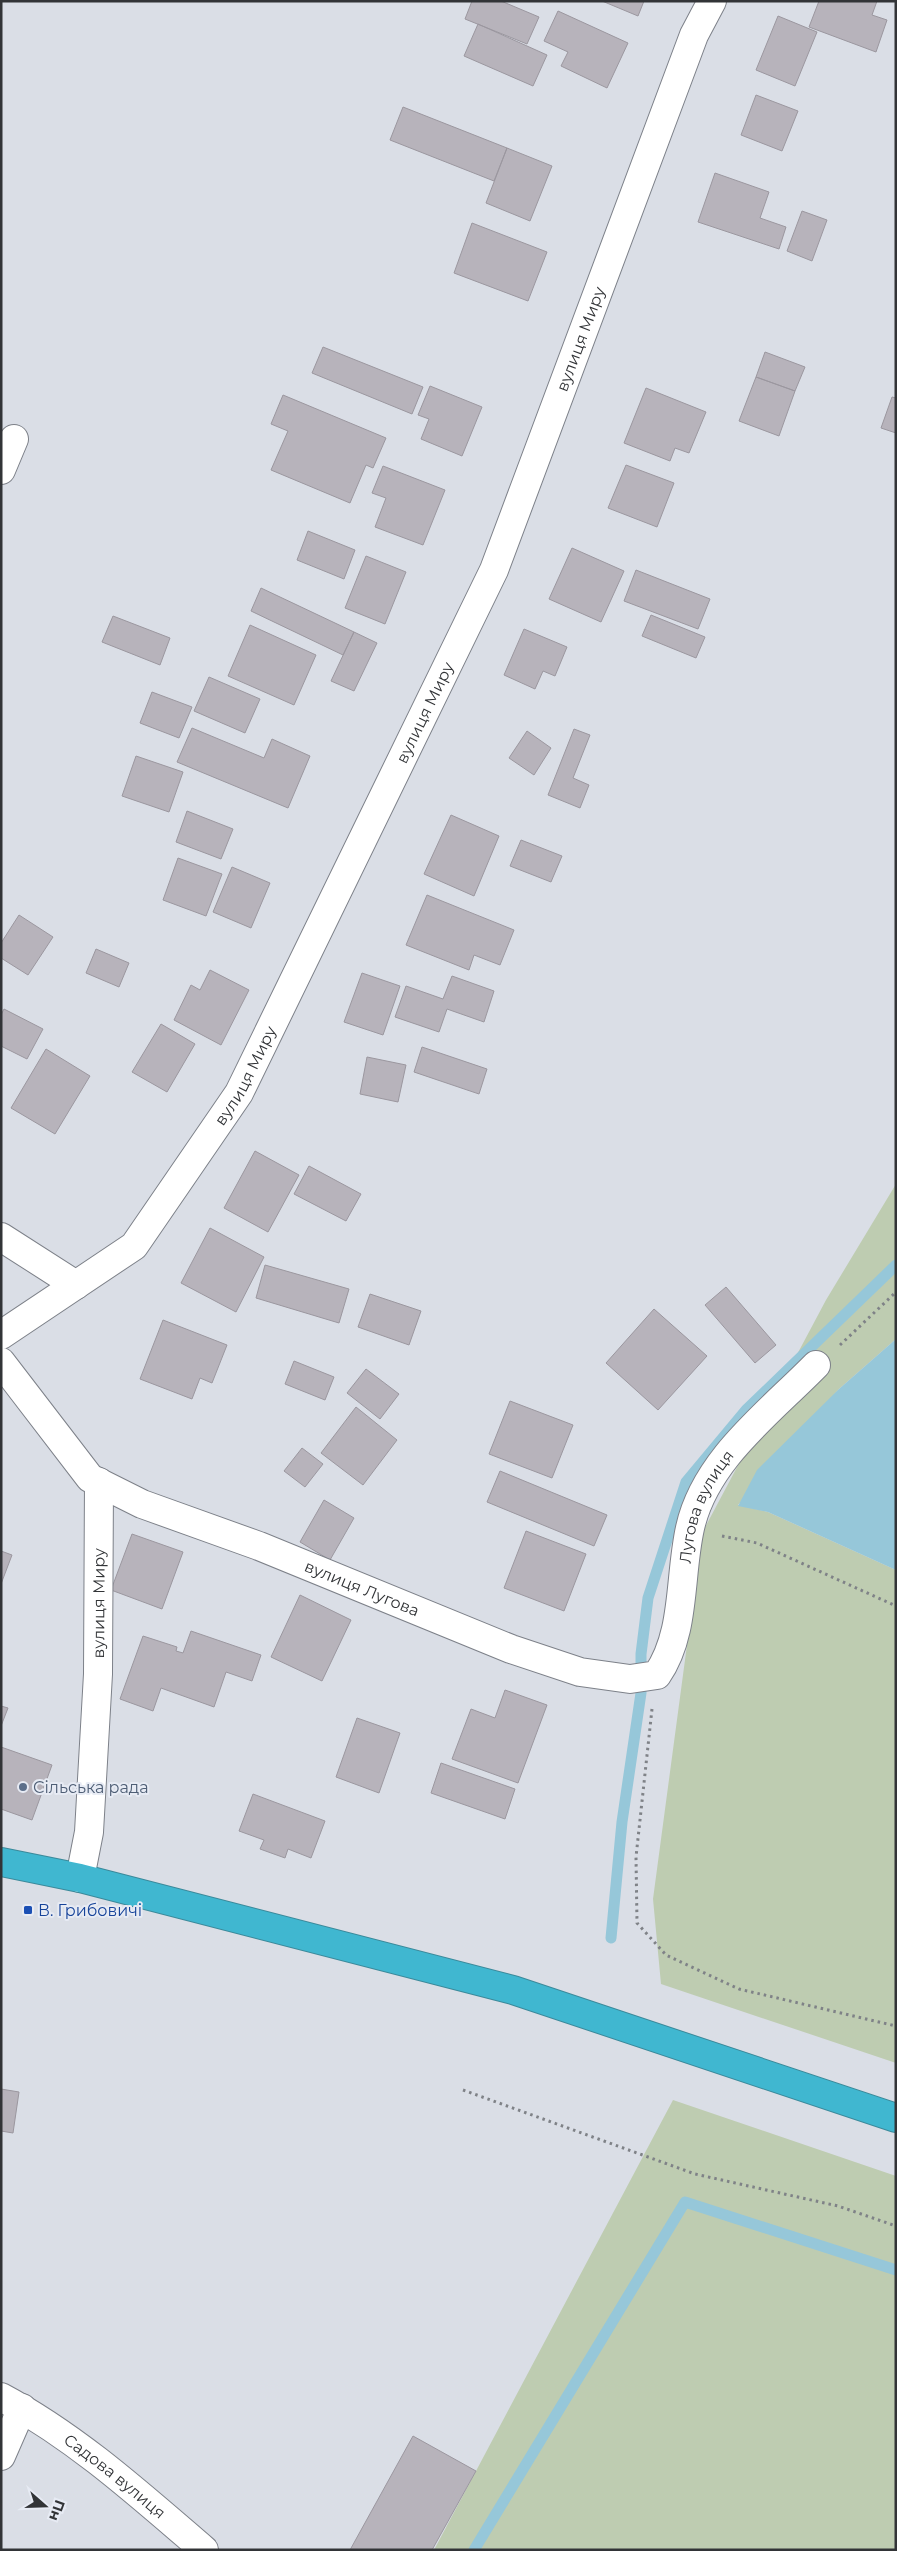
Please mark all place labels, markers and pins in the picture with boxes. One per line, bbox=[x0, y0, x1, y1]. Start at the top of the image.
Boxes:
place label: Сільська рада bbox=[33, 1778, 149, 1797]
marker: Сільська рада bbox=[17, 1781, 29, 1793]
place label: В. Грибовичі bbox=[38, 1901, 142, 1920]
marker: В. Грибовичі bbox=[22, 1904, 34, 1916]

